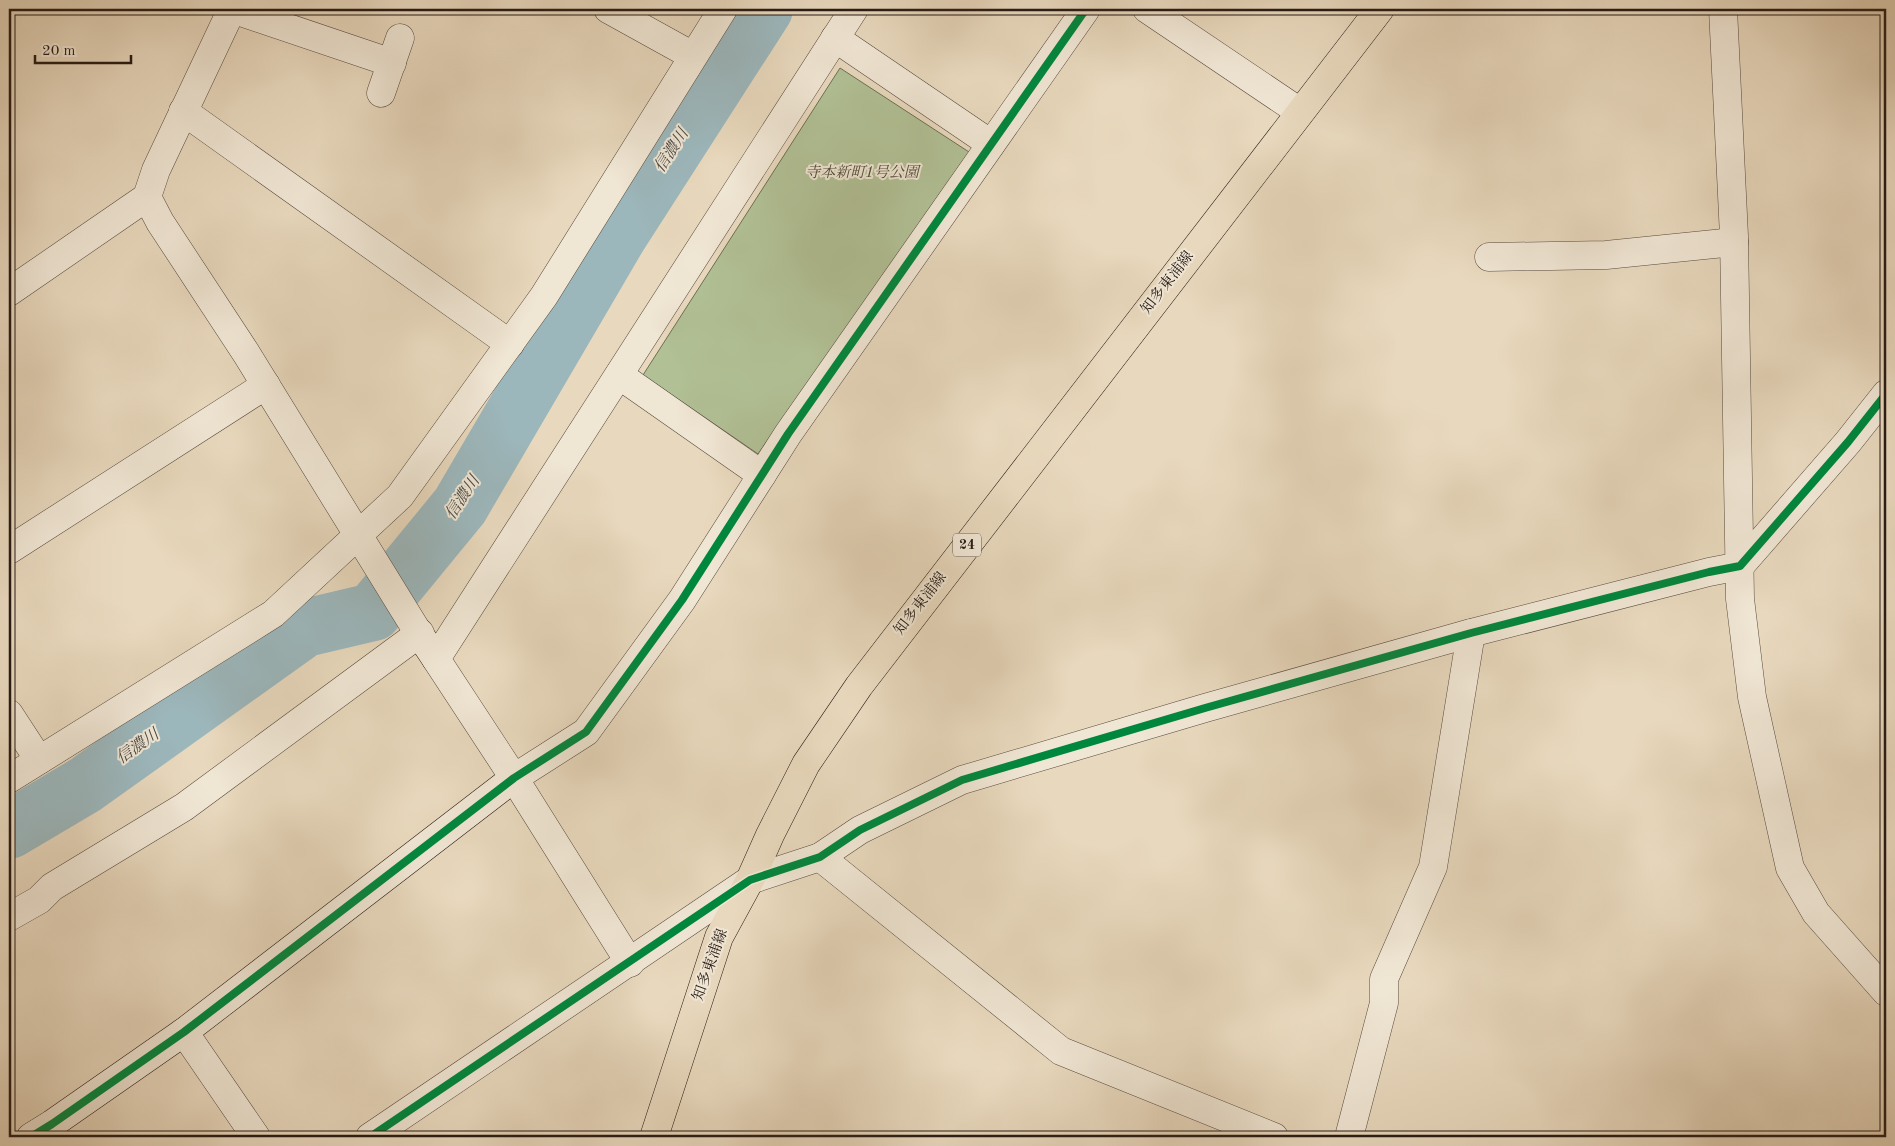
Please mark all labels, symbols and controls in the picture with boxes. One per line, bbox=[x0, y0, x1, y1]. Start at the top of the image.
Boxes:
scale bar bbox=[35, 32, 131, 64]
text: 20 m bbox=[42, 44, 76, 59]
water label: 信濃川 bbox=[651, 124, 693, 175]
park label: 寺本新町1号公園 bbox=[805, 164, 922, 181]
street label: 知多東浦線 bbox=[1137, 248, 1197, 317]
water label: 信濃川 bbox=[441, 471, 484, 522]
road number: 24 bbox=[953, 534, 981, 556]
street label: 知多東浦線 bbox=[890, 569, 950, 638]
water label: 信濃川 bbox=[113, 724, 164, 767]
street label: 知多東浦線 bbox=[689, 927, 731, 1003]

